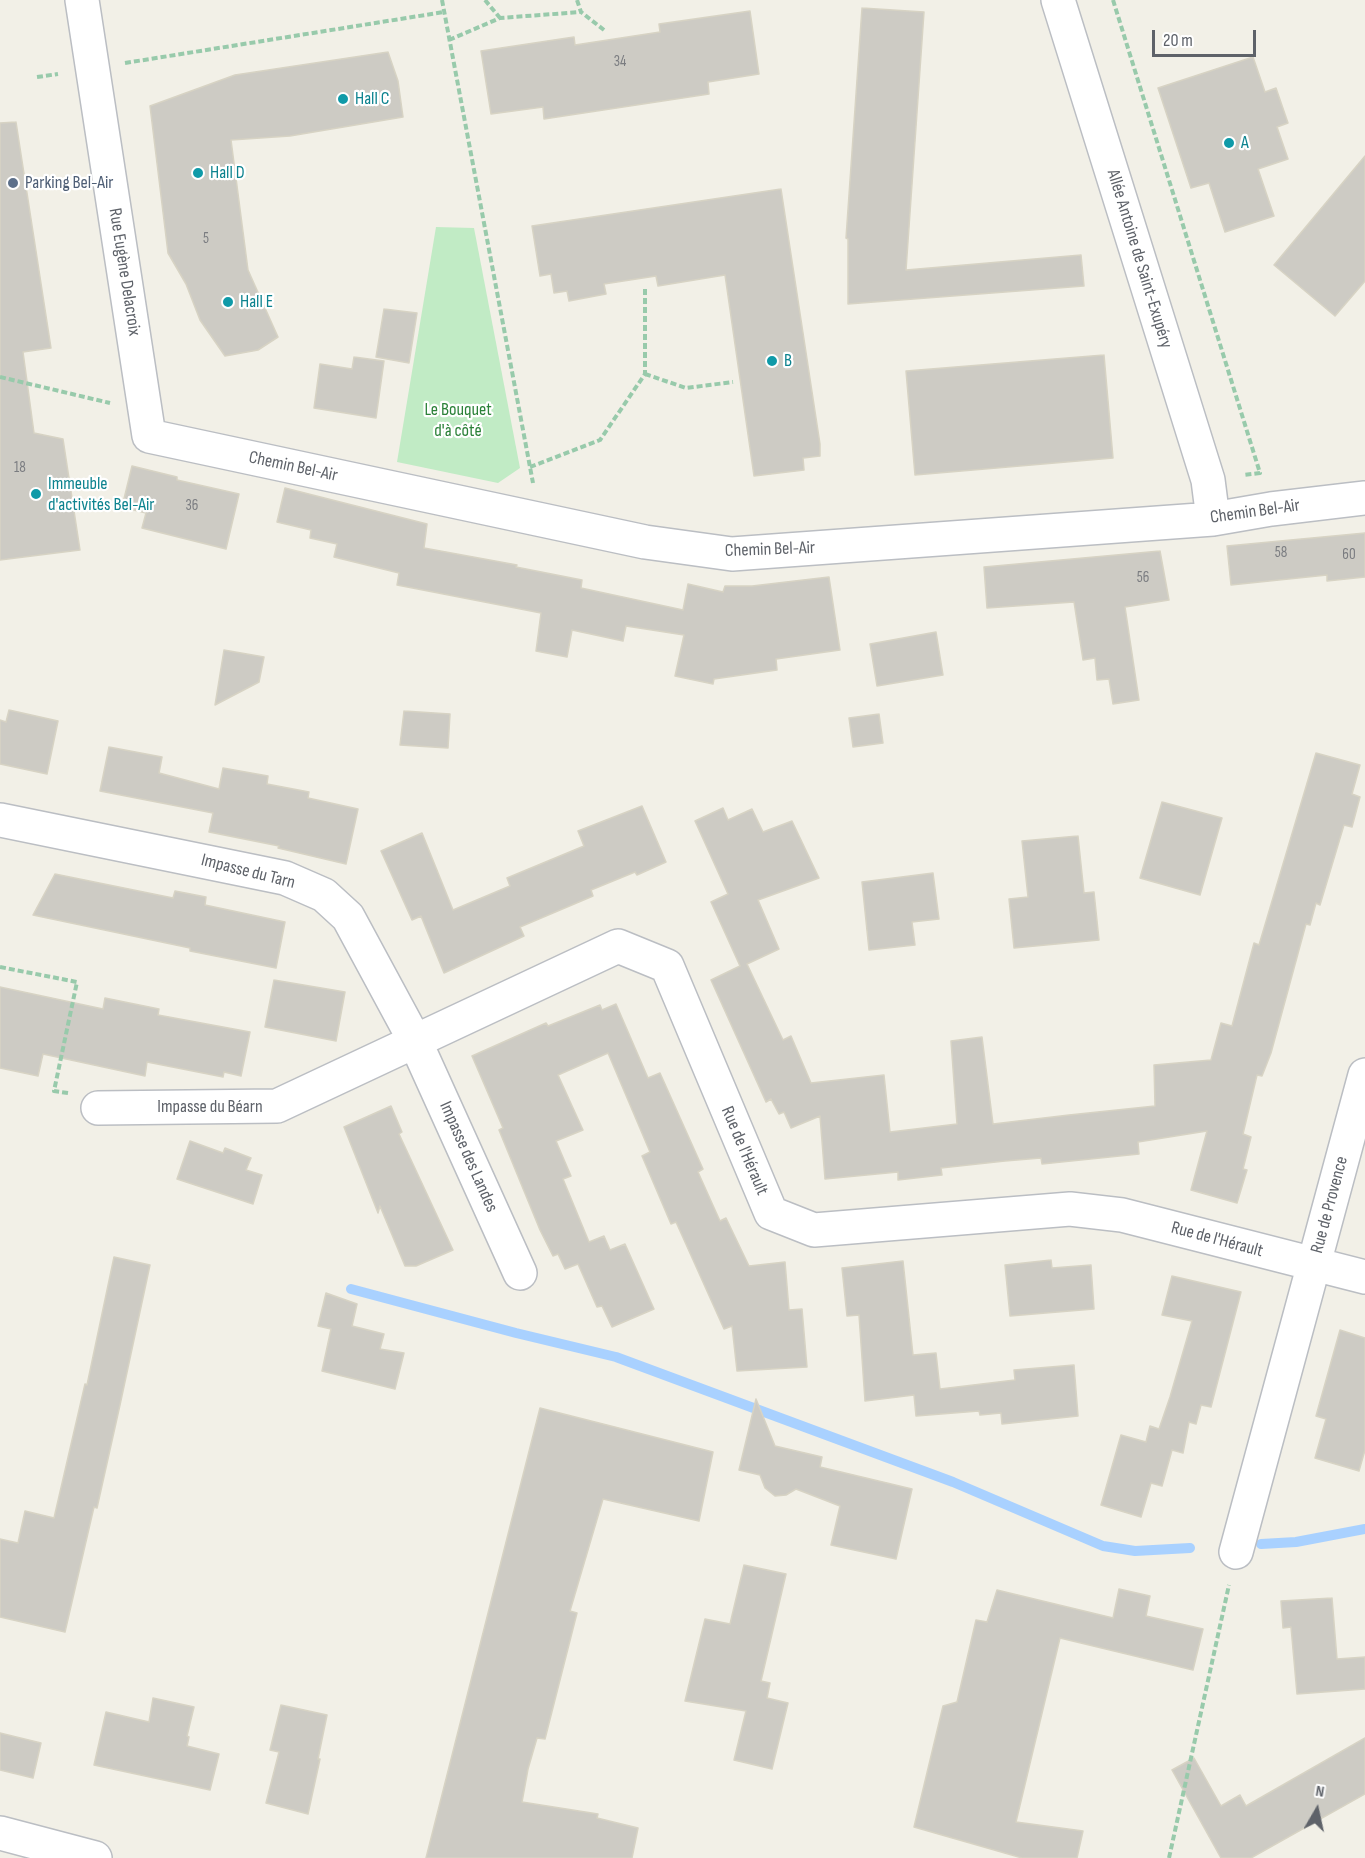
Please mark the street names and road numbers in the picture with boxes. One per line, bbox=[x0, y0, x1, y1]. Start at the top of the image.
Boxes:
street label: Allée Antoine de Saint-Exupéry bbox=[1101, 167, 1177, 351]
street label: Rue Eugène Delacroix bbox=[103, 207, 145, 337]
street label: Chemin Bel-Air bbox=[247, 447, 339, 487]
street label: Chemin Bel-Air bbox=[1209, 495, 1301, 529]
street label: Chemin Bel-Air bbox=[725, 538, 815, 562]
street label: Impasse du Tarn bbox=[199, 850, 297, 894]
street label: Impasse du Béarn bbox=[157, 1096, 263, 1118]
street label: Impasse des Landes bbox=[434, 1098, 502, 1216]
street label: Rue de l'Hérault bbox=[716, 1103, 772, 1199]
street label: Rue de Provence bbox=[1307, 1154, 1353, 1256]
street label: Rue de l'Hérault bbox=[1169, 1217, 1265, 1263]

